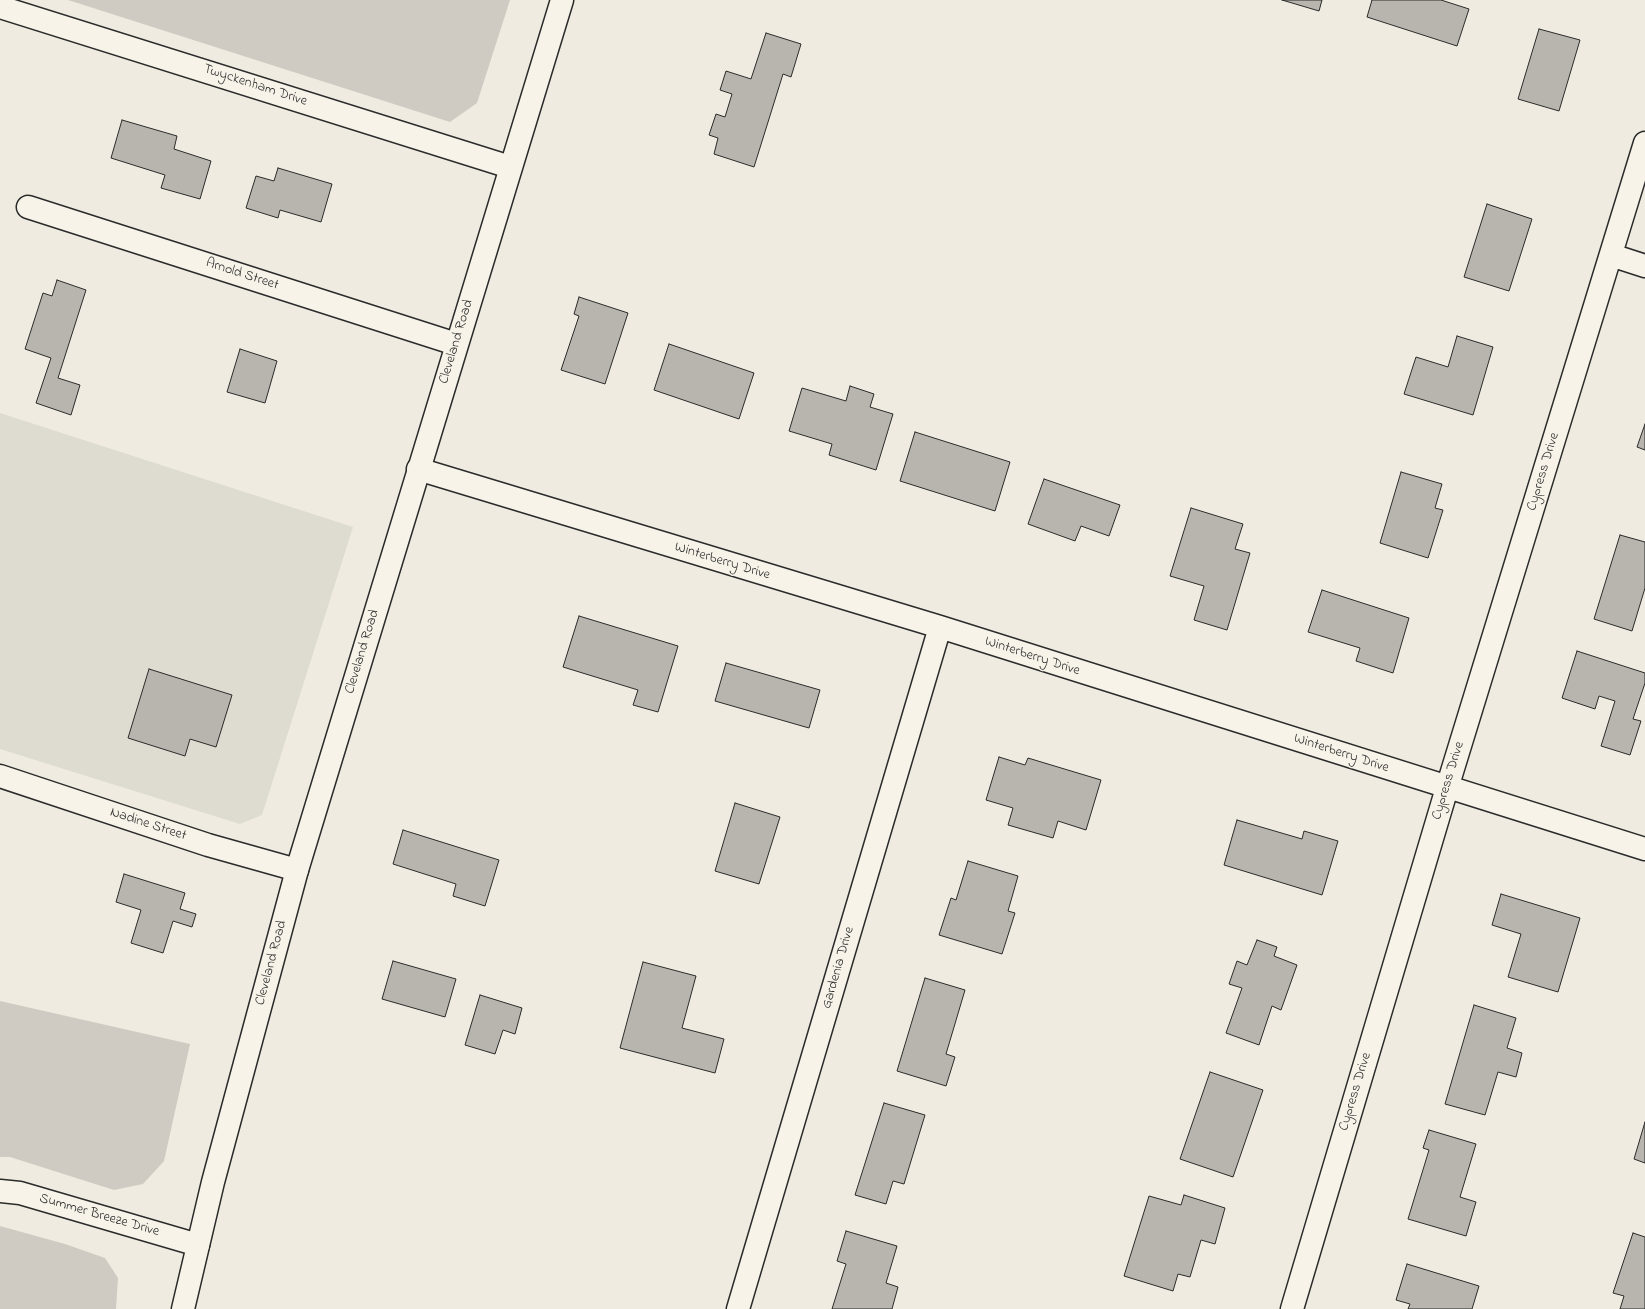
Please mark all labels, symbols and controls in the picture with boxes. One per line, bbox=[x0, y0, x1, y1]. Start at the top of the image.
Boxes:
street label: Twyckenham Drive bbox=[201, 61, 309, 111]
street label: Arnold Street bbox=[203, 255, 281, 295]
street label: Cleveland Road bbox=[436, 298, 478, 386]
street label: Cypress Drive bbox=[1524, 431, 1564, 513]
street label: Winterberry Drive bbox=[672, 539, 772, 585]
street label: Cleveland Road bbox=[342, 608, 384, 696]
street label: Winterberry Drive bbox=[982, 634, 1082, 680]
street label: Winterberry Drive bbox=[1291, 731, 1391, 777]
street label: Cypress Drive bbox=[1429, 740, 1469, 822]
street label: Nadine Street bbox=[108, 805, 188, 845]
street label: Cleveland Road bbox=[253, 919, 291, 1007]
street label: Gardenia Drive bbox=[819, 925, 859, 1011]
street label: Cypress Drive bbox=[1336, 1051, 1376, 1133]
street label: Summer Breeze Drive bbox=[37, 1191, 161, 1241]

